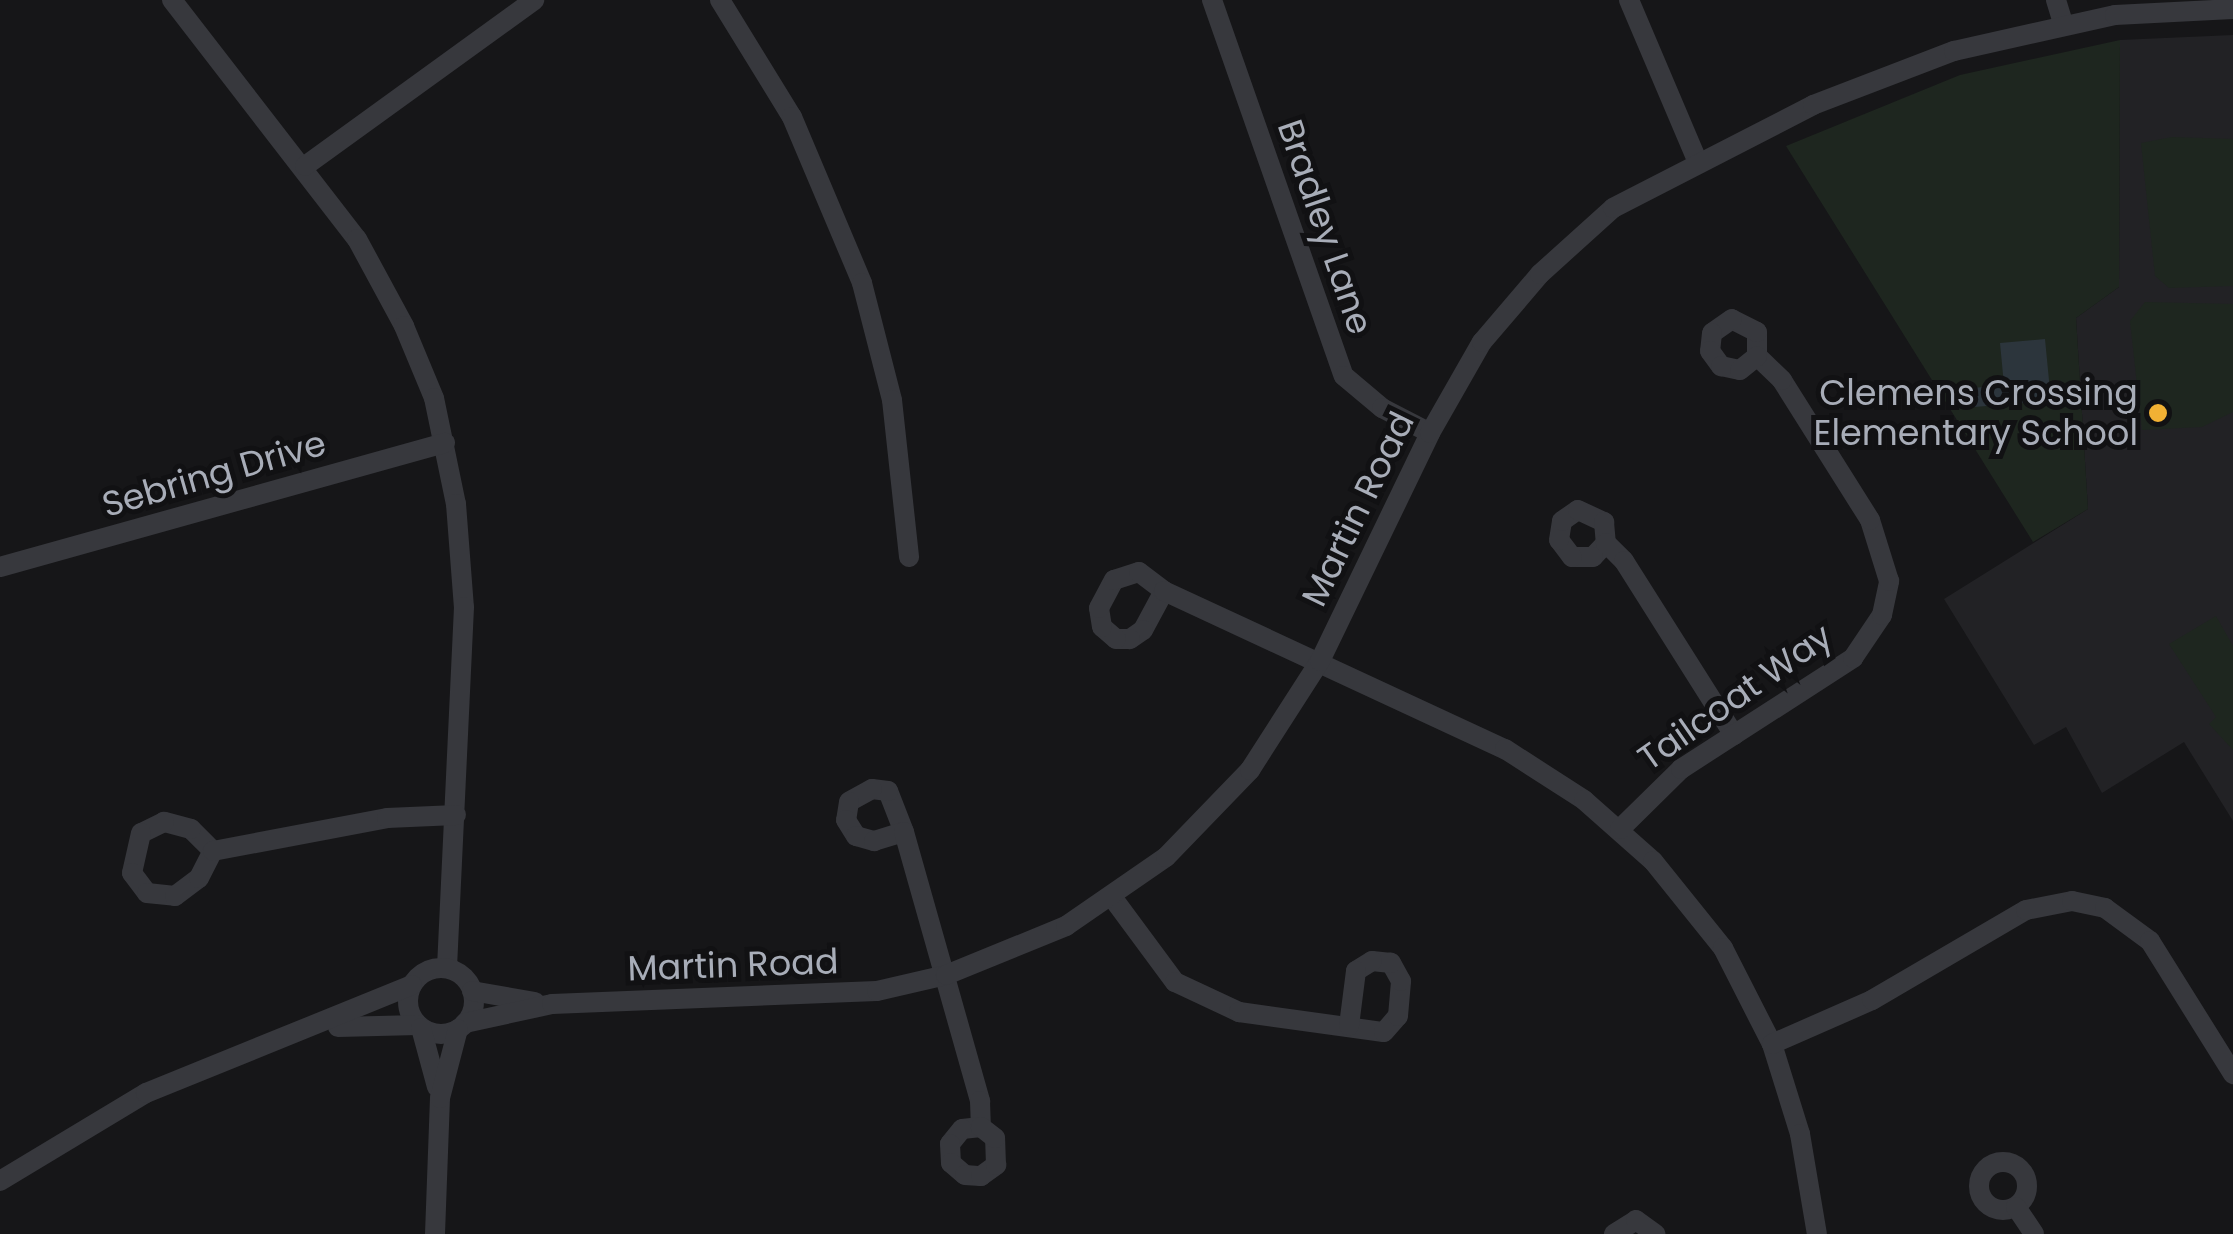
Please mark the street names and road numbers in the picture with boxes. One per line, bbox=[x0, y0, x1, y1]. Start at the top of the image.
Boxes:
street label: Bradley Lane bbox=[1269, 114, 1381, 340]
street label: Martin Road bbox=[1293, 405, 1423, 613]
street label: Sebring Drive bbox=[97, 422, 331, 526]
street label: Tailcoat Way bbox=[1630, 615, 1840, 779]
street label: Martin Road bbox=[627, 940, 839, 990]

